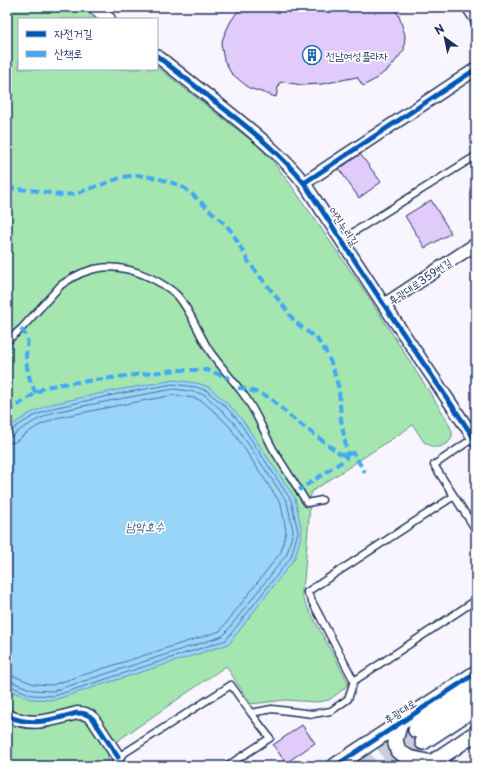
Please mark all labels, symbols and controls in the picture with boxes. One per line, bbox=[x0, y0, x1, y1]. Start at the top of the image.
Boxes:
legend bbox=[18, 18, 158, 70]
north arrow bbox=[425, 18, 465, 58]
text: N bbox=[431, 20, 448, 39]
text: 자전거길 bbox=[54, 24, 93, 42]
text: 산책로 bbox=[54, 44, 83, 62]
building icon: 전남여성플라자 bbox=[301, 44, 323, 66]
place label: 전남여성플라자 bbox=[326, 47, 388, 64]
street label: 어진누리길 bbox=[325, 203, 363, 249]
street label: 후광대로359번길 bbox=[385, 253, 455, 309]
water label: 남악호수 bbox=[126, 517, 165, 535]
street label: 후광대로 bbox=[381, 694, 420, 728]

